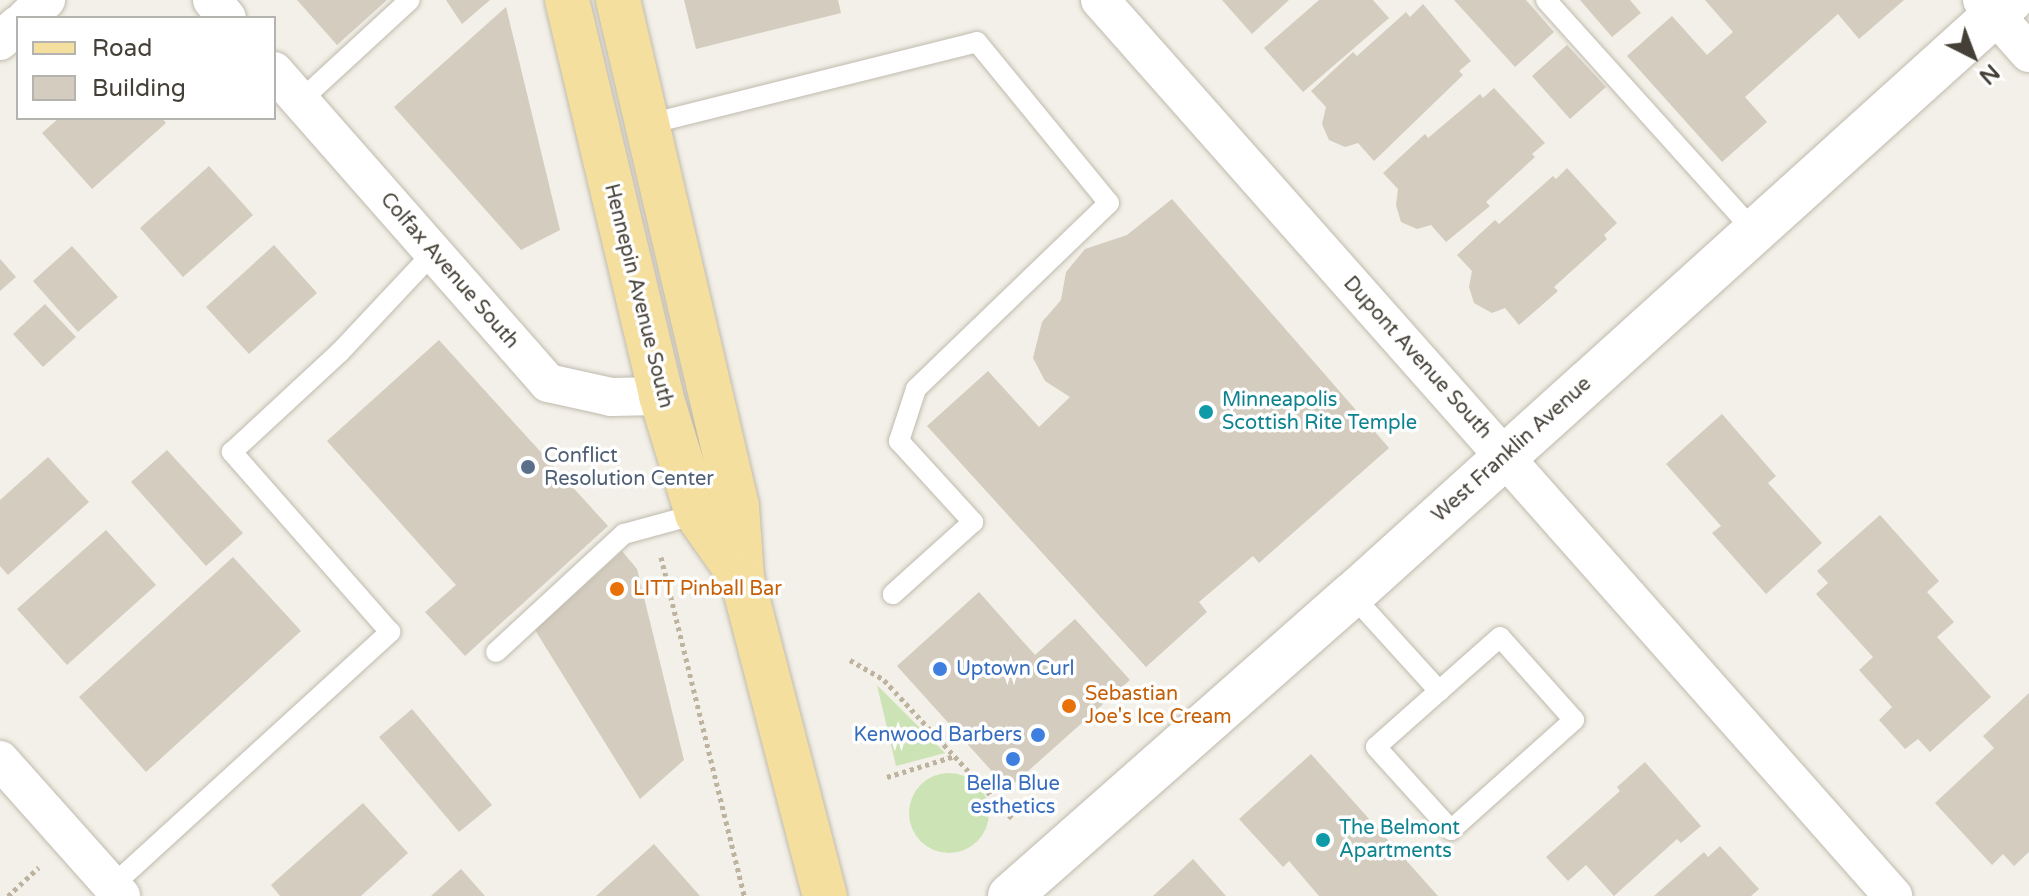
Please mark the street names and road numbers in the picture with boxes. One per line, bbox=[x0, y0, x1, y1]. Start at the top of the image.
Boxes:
street label: Hennepin Avenue South bbox=[599, 181, 677, 411]
street label: Colfax Avenue South bbox=[375, 188, 523, 354]
street label: Dupont Avenue South bbox=[1338, 272, 1496, 444]
street label: West Franklin Avenue bbox=[1428, 372, 1596, 528]

